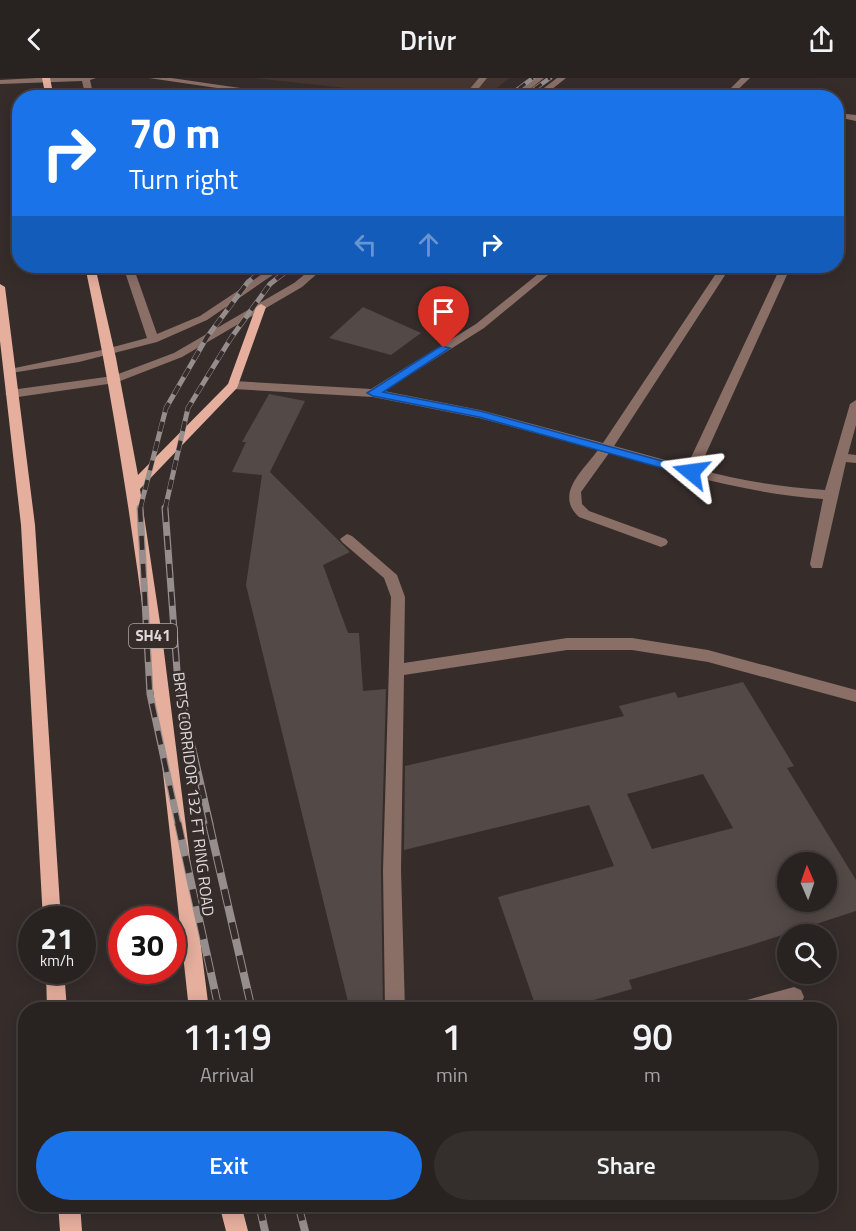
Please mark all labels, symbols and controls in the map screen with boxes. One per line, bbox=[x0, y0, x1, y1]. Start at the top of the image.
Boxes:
text: Drivr bbox=[400, 19, 456, 60]
icon: back bbox=[18, 23, 51, 56]
icon: share bbox=[805, 23, 838, 56]
text: 70 m bbox=[129, 100, 221, 164]
icon: right bbox=[30, 114, 108, 192]
text: Turn right bbox=[129, 158, 238, 199]
icon: left bbox=[349, 228, 382, 261]
icon: ahead bbox=[412, 228, 445, 261]
icon: right bbox=[475, 228, 508, 261]
pin bbox=[418, 286, 469, 348]
icon: arrive bbox=[427, 295, 460, 328]
position arrow bbox=[659, 440, 723, 504]
road number: SH41 bbox=[129, 624, 177, 648]
street label: BRTS CORRIDOR 132 FT RING ROAD bbox=[167, 670, 221, 918]
north arrow bbox=[777, 852, 837, 912]
map controls bbox=[777, 852, 837, 984]
speed limit sign: 30 bbox=[108, 906, 186, 984]
text: 21 bbox=[40, 915, 74, 961]
button: search bbox=[777, 924, 837, 984]
text: km/h bbox=[40, 949, 74, 972]
text: 11:19 bbox=[182, 1009, 272, 1064]
text: 1 bbox=[442, 1009, 462, 1064]
text: 90 bbox=[632, 1009, 673, 1064]
text: Arrival bbox=[200, 1059, 254, 1090]
text: min bbox=[436, 1059, 468, 1090]
text: m bbox=[644, 1059, 661, 1090]
button: Exit bbox=[36, 1131, 422, 1200]
button: Share bbox=[434, 1131, 819, 1200]

